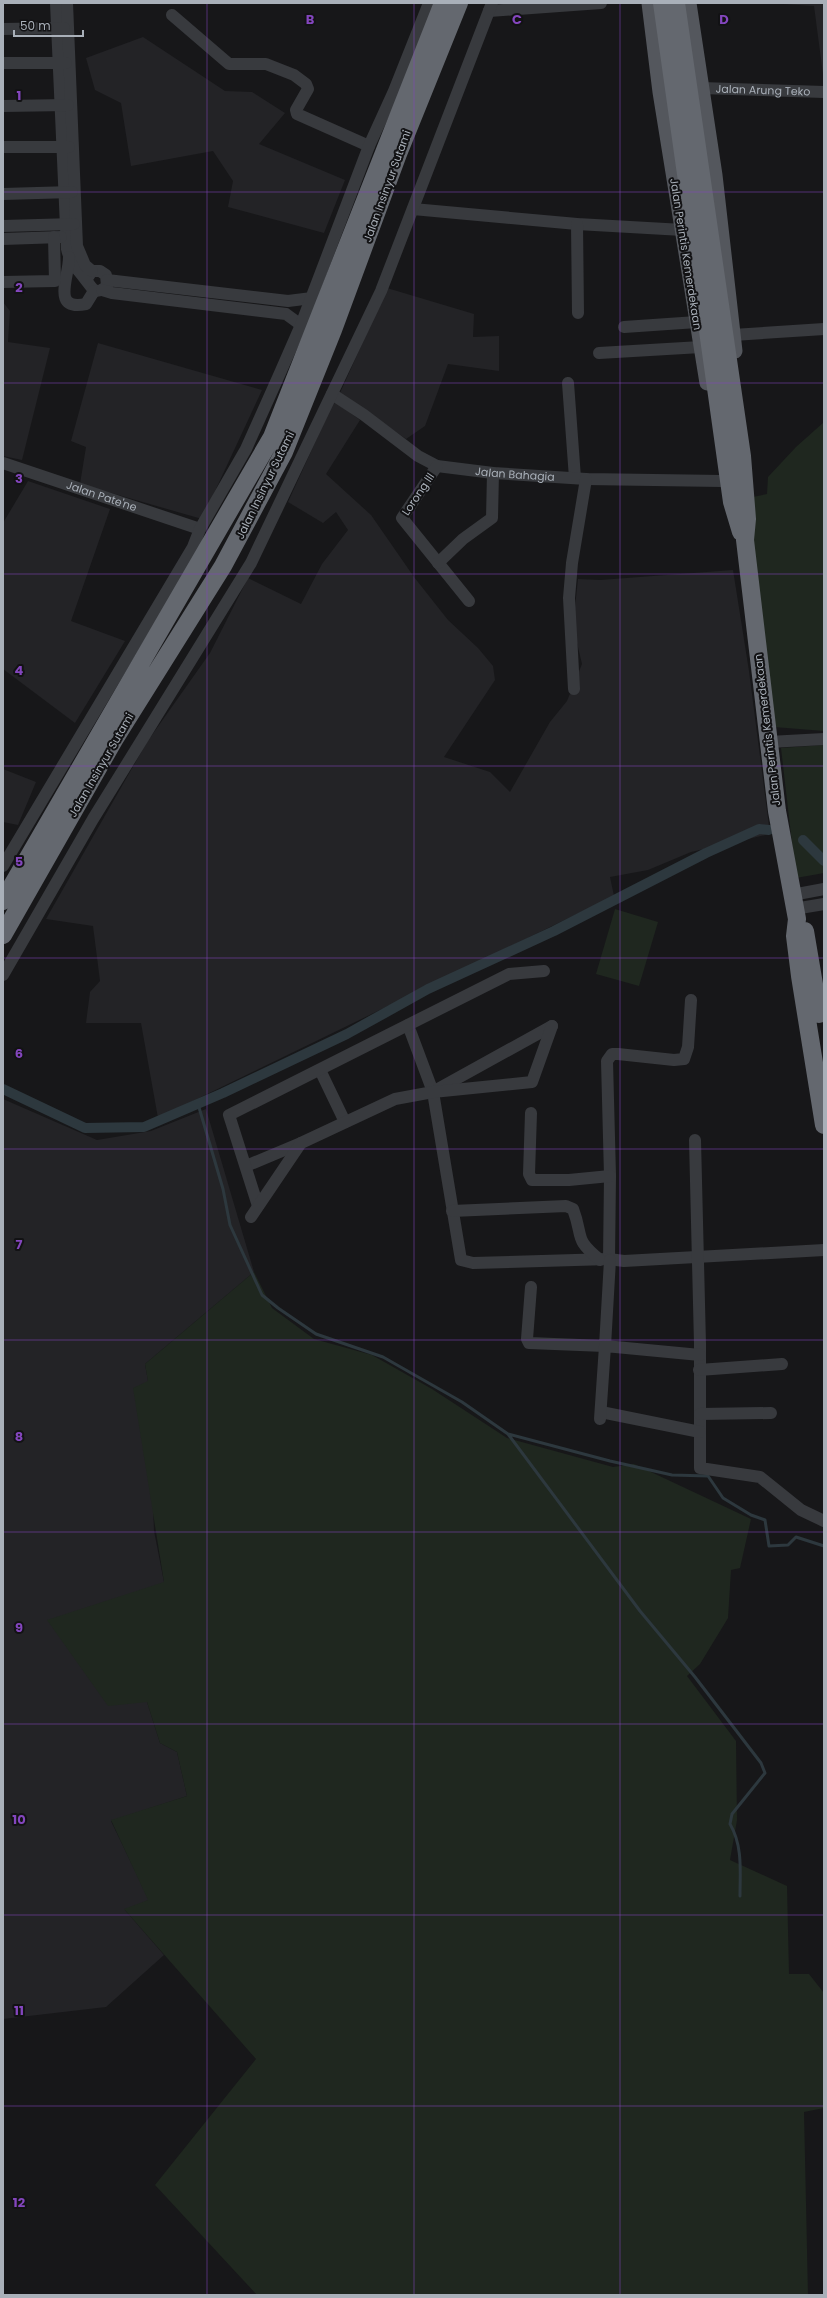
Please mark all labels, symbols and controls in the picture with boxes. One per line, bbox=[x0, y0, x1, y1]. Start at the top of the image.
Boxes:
text: B bbox=[306, 10, 315, 29]
text: C bbox=[512, 10, 522, 29]
text: D bbox=[719, 10, 729, 29]
scale bar bbox=[14, 12, 83, 38]
text: 50 m bbox=[20, 17, 51, 34]
street label: Jalan Arung Teko bbox=[715, 80, 811, 100]
text: 1 bbox=[17, 86, 21, 105]
street label: Jalan Insinyur Sutami bbox=[359, 128, 415, 244]
street label: Jalan Perintis Kemerdekaan bbox=[666, 177, 706, 331]
text: 2 bbox=[15, 278, 23, 297]
street label: Jalan Insinyur Sutami bbox=[232, 428, 298, 541]
street label: Jalan Bahagia bbox=[474, 463, 555, 485]
text: 3 bbox=[15, 469, 23, 488]
street label: Lorong lll bbox=[398, 469, 438, 519]
street label: Jalan Pate'ne bbox=[64, 477, 139, 515]
street label: Jalan Perintis Kemerdekaan bbox=[750, 653, 784, 807]
text: 4 bbox=[15, 661, 24, 680]
street label: Jalan Insinyur Sutami bbox=[65, 710, 138, 820]
text: 5 bbox=[15, 852, 23, 871]
text: 6 bbox=[15, 1044, 23, 1063]
text: 7 bbox=[16, 1235, 23, 1254]
text: 8 bbox=[15, 1427, 23, 1446]
text: 9 bbox=[15, 1618, 23, 1637]
text: 10 bbox=[12, 1810, 26, 1829]
text: 11 bbox=[14, 2001, 24, 2020]
text: 12 bbox=[13, 2193, 26, 2212]

